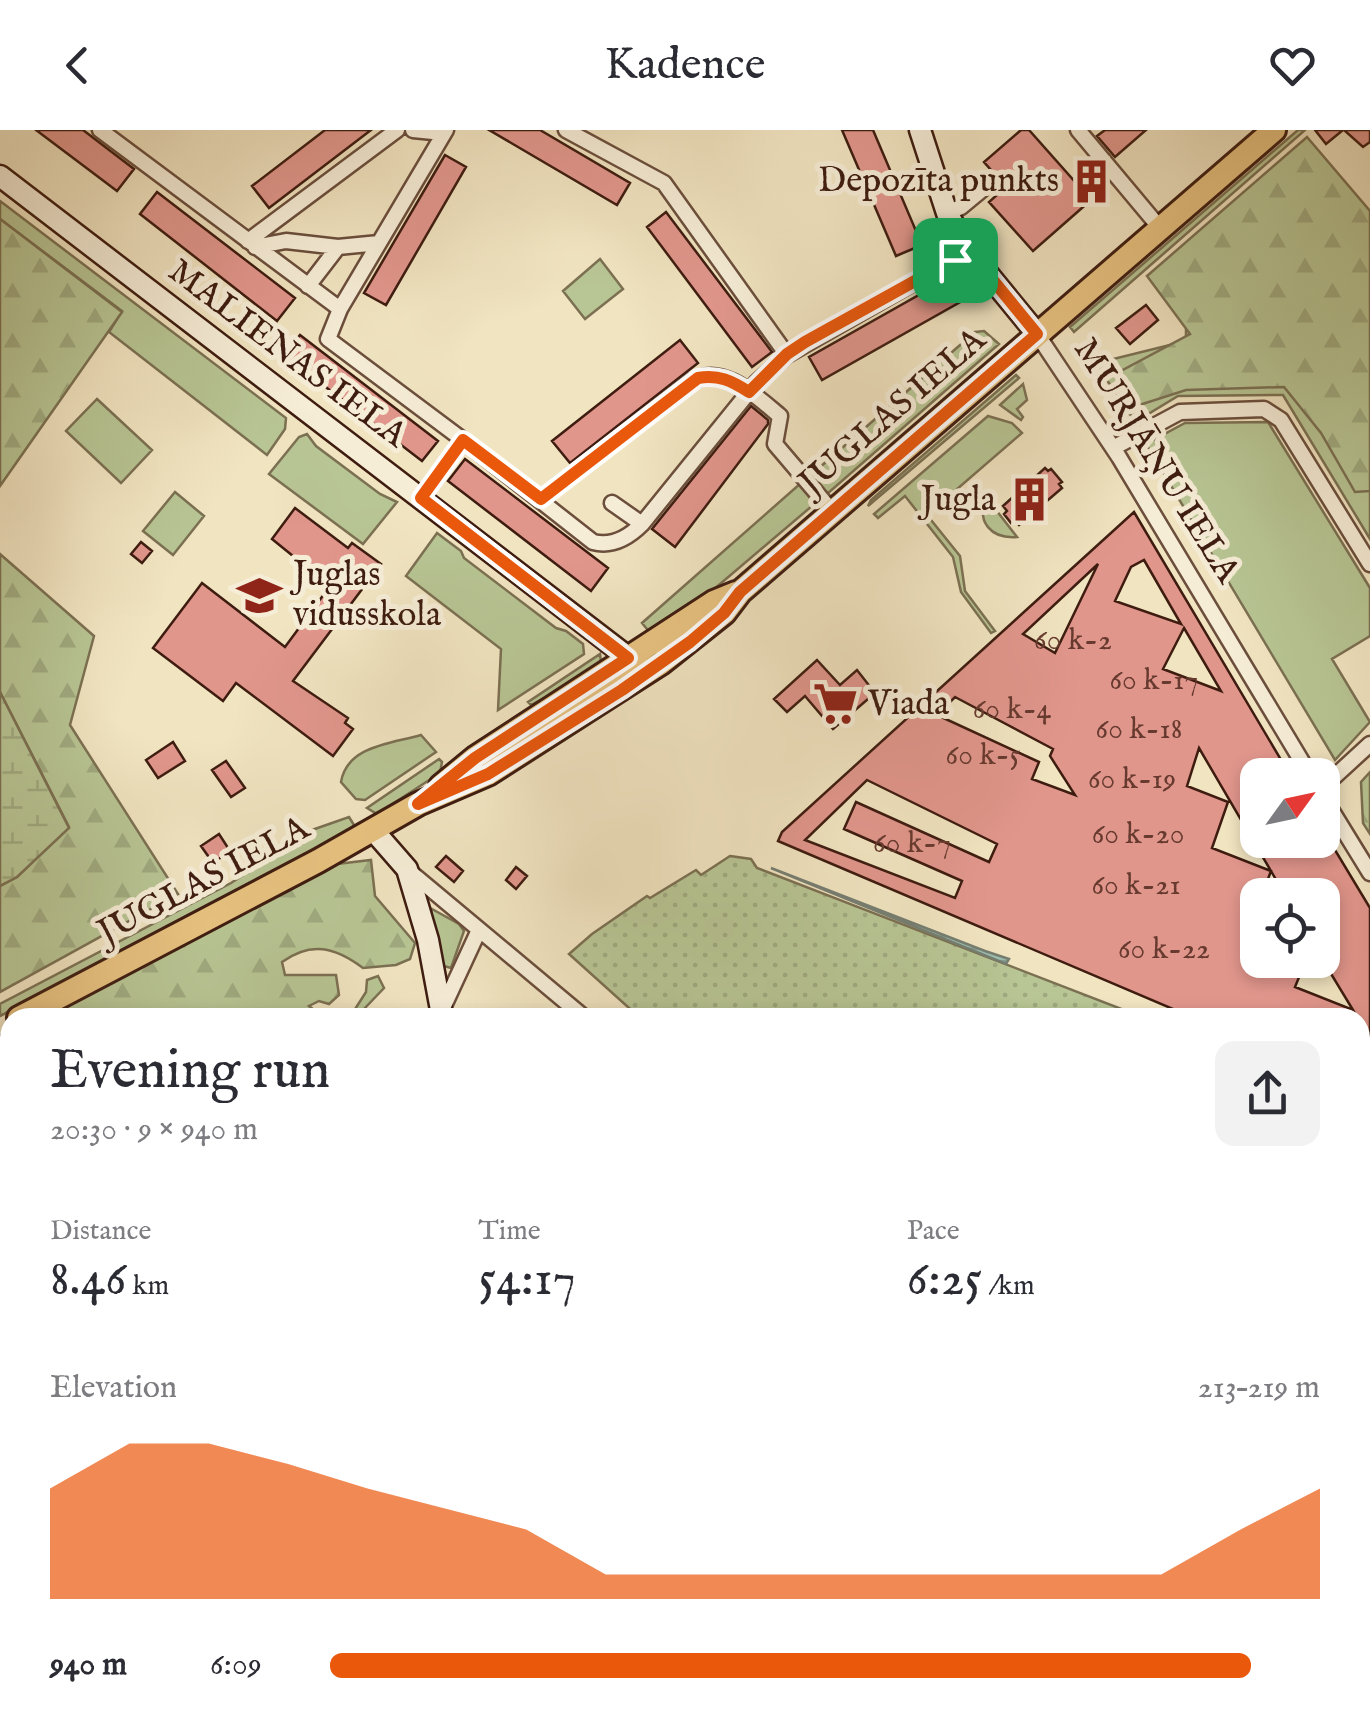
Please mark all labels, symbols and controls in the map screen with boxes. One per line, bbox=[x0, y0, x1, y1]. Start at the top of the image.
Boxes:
text: Kadence bbox=[605, 37, 765, 94]
icon: back bbox=[50, 38, 105, 93]
icon: heart bbox=[1265, 38, 1320, 93]
building icon: Depozīta punkts bbox=[1068, 157, 1116, 205]
place label: Depozīta punkts bbox=[818, 159, 1059, 204]
pin bbox=[913, 218, 998, 303]
icon: arrive bbox=[928, 233, 983, 288]
street label: MALIENAS IELA bbox=[159, 250, 416, 459]
street label: JUGLAS IELA bbox=[787, 318, 997, 508]
street label: MURJĀŅU IELA bbox=[1063, 330, 1250, 593]
building icon: Jugla bbox=[1005, 476, 1053, 524]
place label: Jugla bbox=[917, 478, 997, 523]
place label: Juglas vidusskola bbox=[289, 553, 442, 638]
school or university icon: Juglas vidusskola bbox=[236, 571, 284, 619]
house number: 60 k-2 bbox=[1034, 622, 1112, 660]
house number: 60 k-17 bbox=[1109, 662, 1199, 700]
supermarket icon: Viada bbox=[811, 680, 859, 728]
place label: Viada bbox=[867, 682, 950, 727]
house number: 60 k-4 bbox=[973, 691, 1052, 729]
house number: 60 k-18 bbox=[1096, 711, 1182, 749]
house number: 60 k-5 bbox=[946, 737, 1021, 775]
north arrow bbox=[1240, 758, 1340, 858]
map controls bbox=[1240, 758, 1340, 978]
house number: 60 k-19 bbox=[1088, 761, 1176, 799]
street label: JUGLAS IELA bbox=[87, 806, 319, 958]
house number: 60 k-20 bbox=[1092, 816, 1184, 854]
house number: 60 k-7 bbox=[873, 825, 951, 863]
house number: 60 k-21 bbox=[1091, 867, 1181, 905]
button: locate bbox=[1240, 878, 1340, 978]
house number: 60 k-22 bbox=[1118, 931, 1210, 969]
text: Evening run bbox=[50, 1037, 330, 1107]
button: share bbox=[1215, 1041, 1320, 1146]
text: 20:30 · 9 × 940 m bbox=[50, 1110, 258, 1151]
text: Distance bbox=[50, 1214, 151, 1249]
text: Time bbox=[478, 1214, 541, 1249]
text: Pace bbox=[907, 1214, 960, 1249]
text: 8.46 bbox=[50, 1249, 126, 1312]
text: 54:17 bbox=[478, 1249, 576, 1312]
text: 6:25 bbox=[907, 1249, 982, 1312]
text: km bbox=[126, 1269, 169, 1304]
text: /km bbox=[982, 1269, 1035, 1304]
text: Elevation bbox=[50, 1368, 177, 1409]
text: 213–219 m bbox=[1198, 1368, 1320, 1409]
text: 940 m bbox=[50, 1645, 127, 1686]
text: 6:09 bbox=[210, 1645, 262, 1686]

